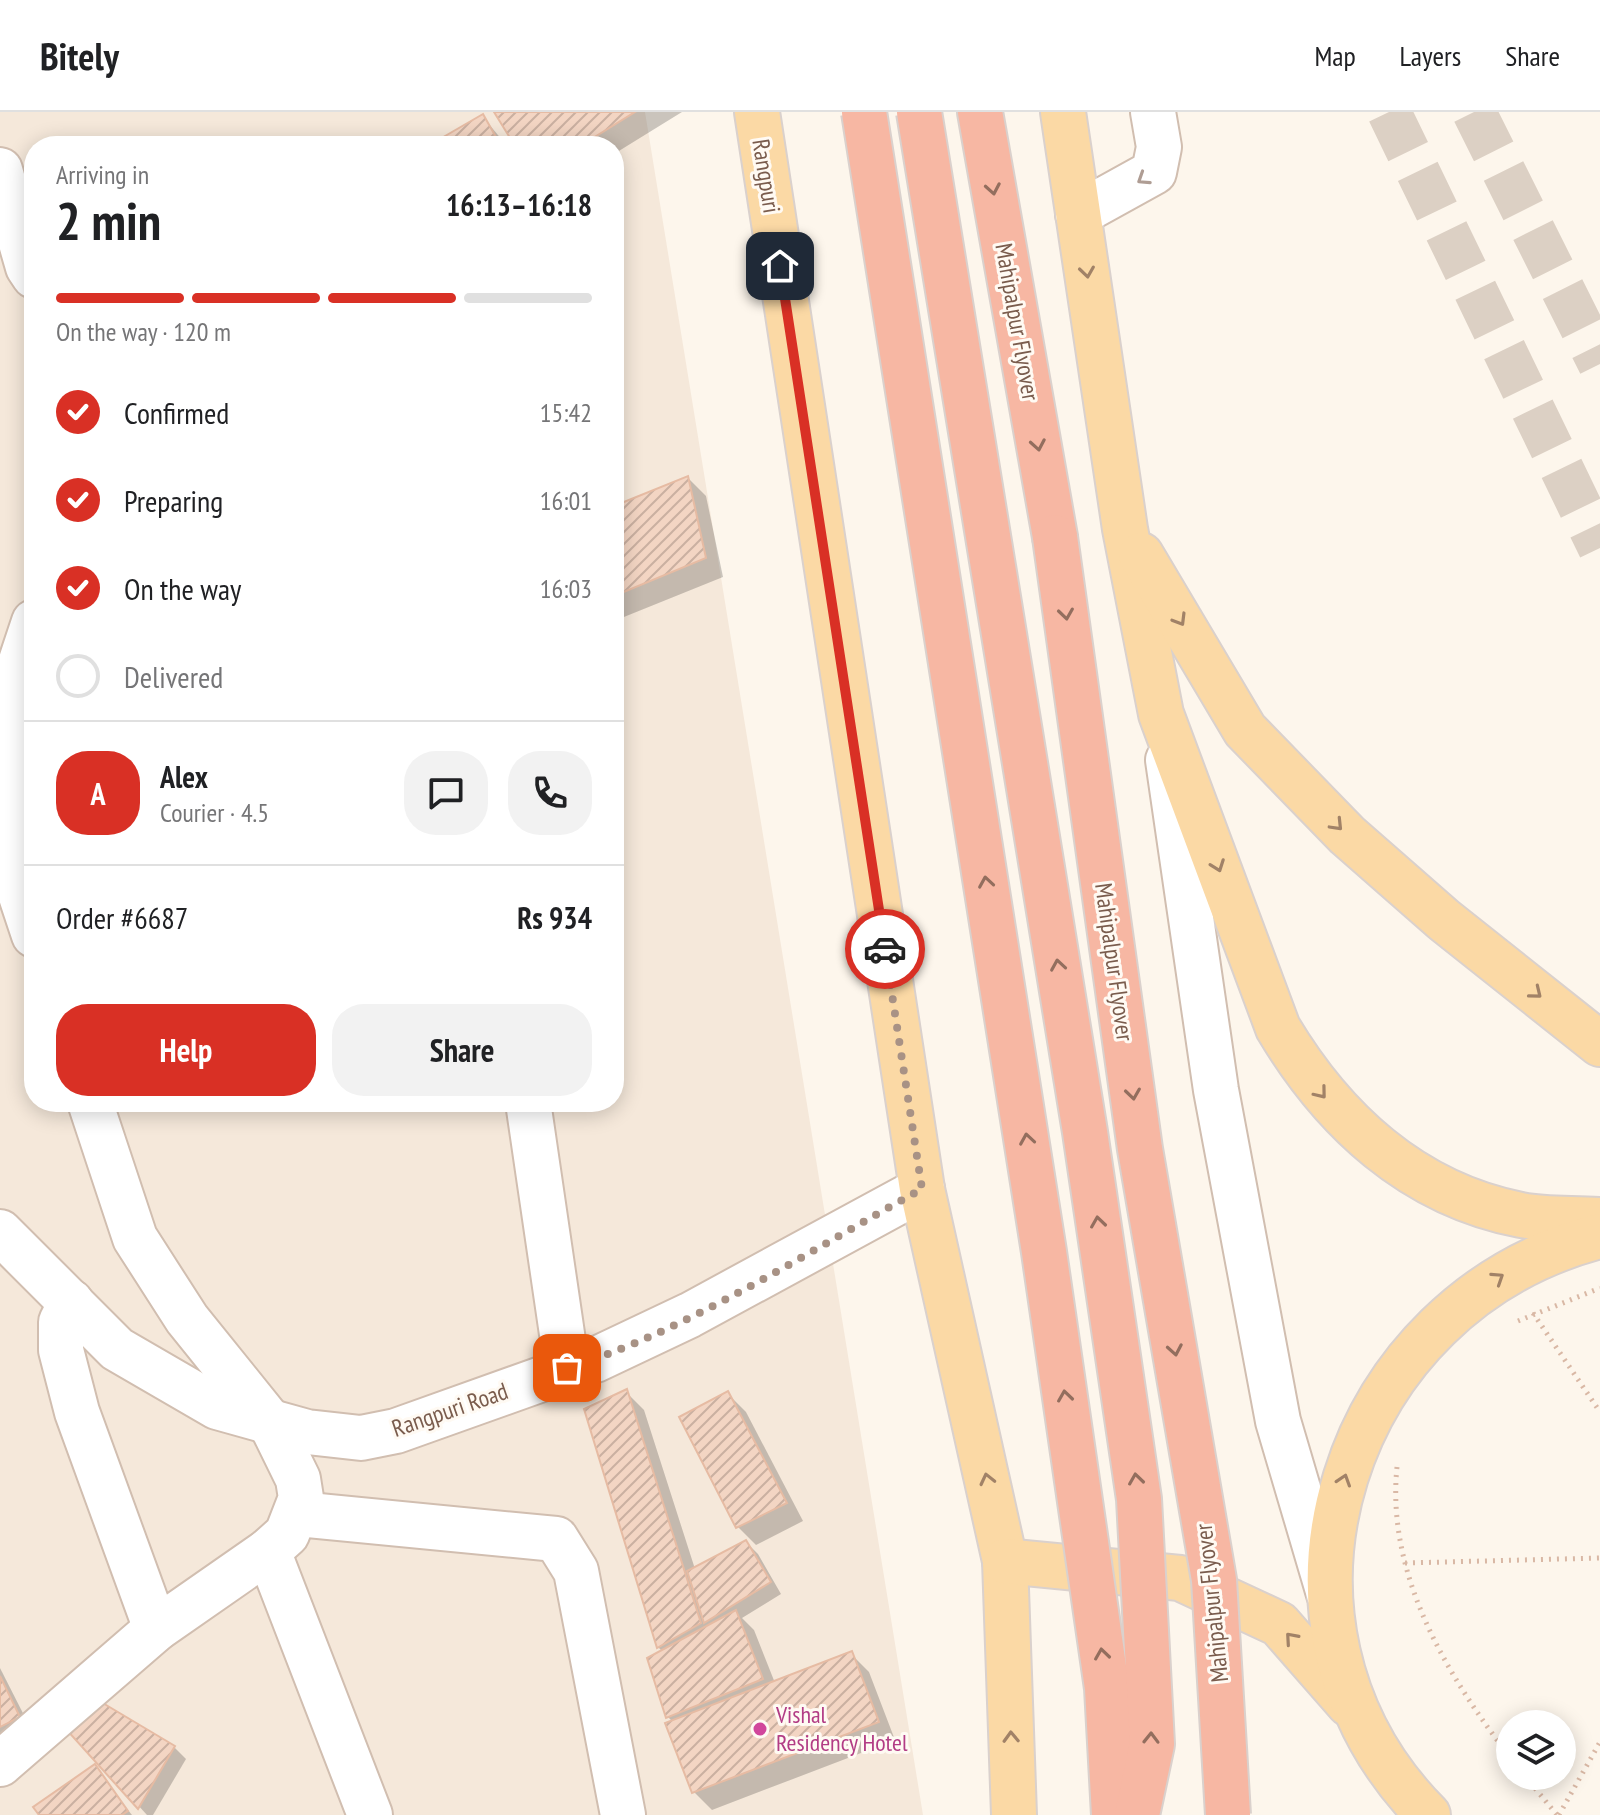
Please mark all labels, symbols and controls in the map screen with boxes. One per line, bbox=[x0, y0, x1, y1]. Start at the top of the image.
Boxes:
text: Bitely bbox=[40, 31, 119, 80]
text: Map bbox=[1314, 37, 1356, 74]
text: Layers bbox=[1400, 37, 1461, 74]
text: Share bbox=[1505, 37, 1560, 74]
street label: Rangpuri bbox=[745, 137, 788, 215]
text: Arriving in bbox=[56, 158, 149, 191]
one-way arrow bbox=[1137, 169, 1152, 184]
one-way arrow bbox=[984, 182, 1001, 196]
text: 16:13–16:18 bbox=[446, 185, 592, 224]
text: 2 min bbox=[56, 187, 161, 254]
pin bbox=[746, 232, 814, 300]
street label: Mahipalpur Flyover bbox=[988, 241, 1047, 403]
icon: home bbox=[758, 244, 802, 288]
one-way arrow bbox=[1078, 265, 1095, 279]
text: On the way · 120 m bbox=[56, 315, 231, 348]
icon: check bbox=[56, 390, 100, 434]
text: Confirmed bbox=[124, 393, 229, 432]
text: 15:42 bbox=[540, 396, 592, 429]
one-way arrow bbox=[1029, 438, 1046, 452]
icon: check bbox=[56, 478, 100, 522]
text: Preparing bbox=[124, 481, 223, 520]
text: 16:01 bbox=[540, 484, 592, 517]
icon: check bbox=[56, 566, 100, 610]
text: On the way bbox=[124, 569, 241, 608]
text: 16:03 bbox=[540, 572, 592, 605]
one-way arrow bbox=[1057, 608, 1074, 621]
one-way arrow bbox=[1170, 611, 1186, 626]
text: Delivered bbox=[124, 657, 223, 696]
button: chat bbox=[404, 751, 488, 835]
button: phone bbox=[508, 751, 592, 835]
text: Alex bbox=[160, 757, 208, 796]
text: A bbox=[90, 774, 106, 813]
text: Courier · 4.5 bbox=[160, 796, 269, 829]
one-way arrow bbox=[1328, 816, 1343, 830]
one-way arrow bbox=[1208, 858, 1225, 872]
one-way arrow bbox=[978, 875, 995, 889]
street label: Mahipalpur Flyover bbox=[1088, 881, 1141, 1043]
text: Order #6687 bbox=[56, 898, 188, 937]
text: Rs 934 bbox=[517, 898, 592, 937]
courier bbox=[845, 909, 925, 989]
icon: car bbox=[863, 927, 907, 971]
one-way arrow bbox=[1050, 958, 1067, 972]
one-way arrow bbox=[1527, 983, 1541, 998]
button: Help bbox=[56, 1004, 316, 1096]
button: Share bbox=[332, 1004, 592, 1096]
one-way arrow bbox=[1311, 1084, 1326, 1098]
one-way arrow bbox=[1124, 1087, 1141, 1101]
one-way arrow bbox=[1019, 1132, 1036, 1146]
one-way arrow bbox=[1090, 1215, 1107, 1229]
one-way arrow bbox=[1490, 1272, 1504, 1287]
pin bbox=[533, 1334, 601, 1402]
one-way arrow bbox=[1165, 1343, 1182, 1357]
icon: bag bbox=[545, 1346, 589, 1390]
street label: Rangpuri Road bbox=[388, 1375, 512, 1444]
one-way arrow bbox=[1057, 1389, 1074, 1403]
one-way arrow bbox=[1128, 1472, 1145, 1486]
one-way arrow bbox=[979, 1473, 996, 1487]
one-way arrow bbox=[1335, 1473, 1351, 1487]
street label: Mahipalpur Flyover bbox=[1188, 1522, 1235, 1684]
one-way arrow bbox=[1287, 1633, 1301, 1648]
one-way arrow bbox=[1094, 1647, 1111, 1660]
place label: Vishal Residency Hotel bbox=[775, 1699, 908, 1758]
map controls bbox=[1496, 1710, 1576, 1790]
button: layers bbox=[1496, 1710, 1576, 1790]
marker: Vishal Residency Hotel bbox=[751, 1720, 769, 1738]
one-way arrow bbox=[1003, 1730, 1020, 1743]
one-way arrow bbox=[1142, 1731, 1159, 1744]

